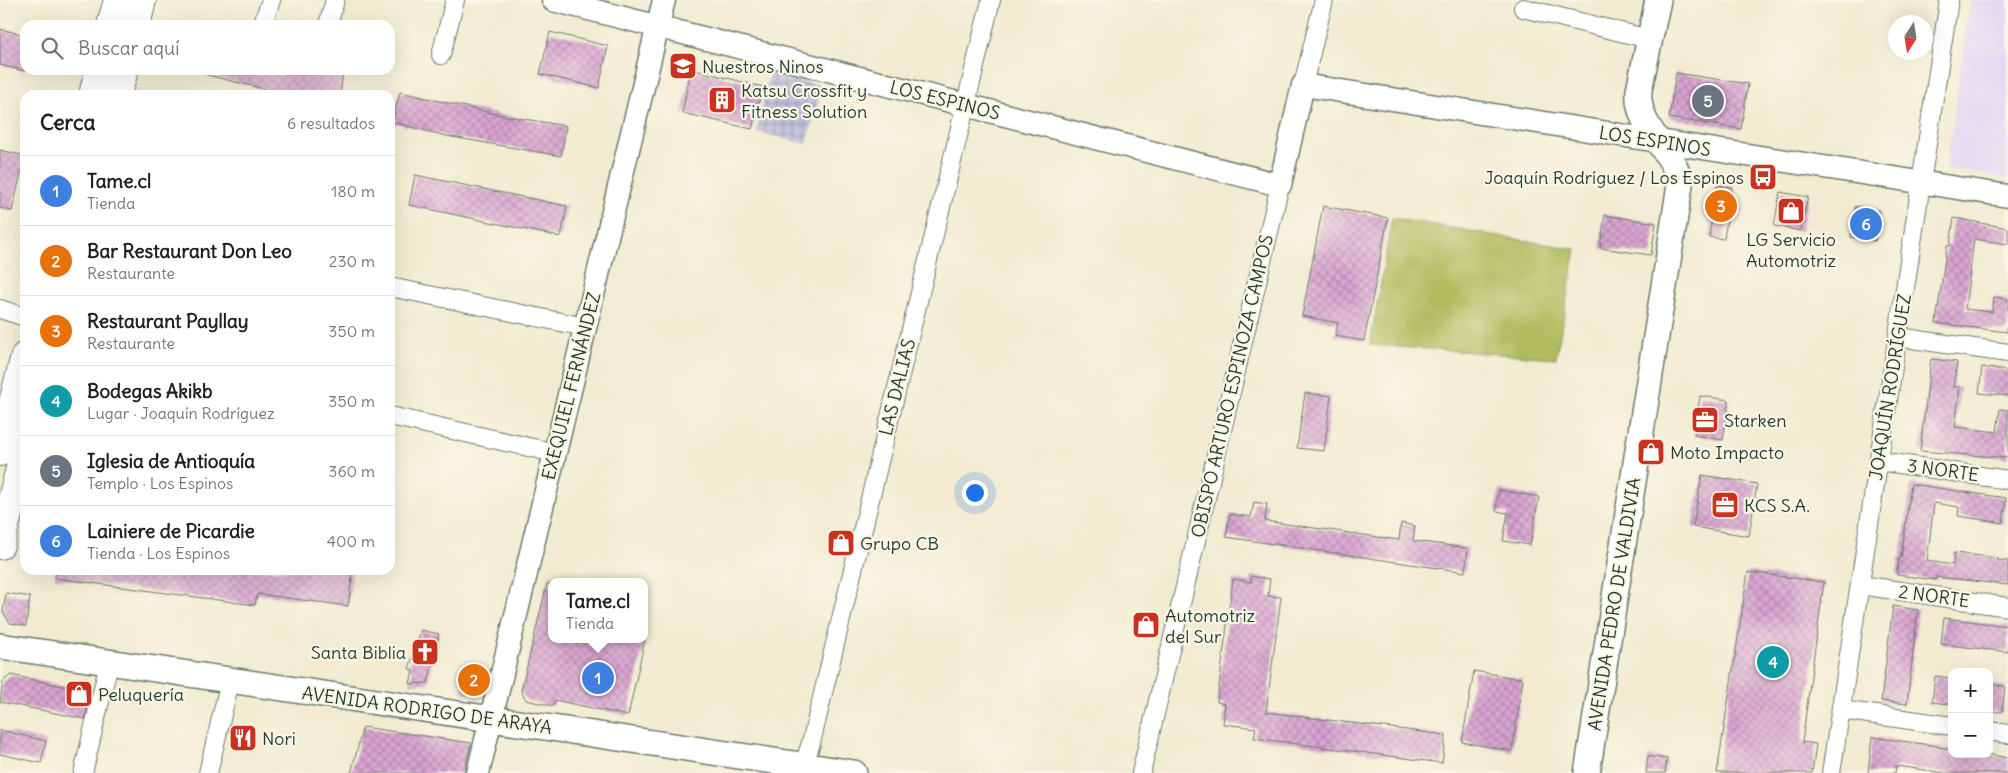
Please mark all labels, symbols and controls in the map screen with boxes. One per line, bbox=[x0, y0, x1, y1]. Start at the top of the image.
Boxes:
north arrow bbox=[1888, 15, 1933, 60]
search box bbox=[20, 20, 395, 75]
icon: search bbox=[38, 34, 66, 62]
text: Buscar aquí bbox=[78, 36, 179, 60]
school or university icon: Nuestros Ninos bbox=[668, 51, 698, 81]
place label: Nuestros Ninos bbox=[702, 55, 824, 78]
street label: LOS ESPINOS bbox=[888, 75, 1002, 125]
place label: Katsu Crossfit y Fitness Solution bbox=[741, 79, 867, 123]
pin: 5 bbox=[1692, 82, 1724, 120]
building icon: Katsu Crossfit y Fitness Solution bbox=[707, 85, 737, 115]
text: Cerca bbox=[40, 109, 95, 136]
text: 6 resultados bbox=[287, 113, 375, 133]
street label: LOS ESPINOS bbox=[1598, 121, 1712, 161]
bus stop icon: Joaquín Rodríguez / Los Espinos bbox=[1748, 162, 1778, 192]
place label: Joaquín Rodríguez / Los Espinos bbox=[1484, 166, 1744, 189]
text: Tame.cl bbox=[87, 169, 151, 193]
text: 1 bbox=[53, 181, 59, 201]
text: 180 m bbox=[331, 181, 375, 201]
pin: 3 bbox=[1705, 187, 1737, 225]
text: Tienda bbox=[87, 193, 135, 213]
shop icon: LG Servicio Automotriz bbox=[1776, 196, 1806, 226]
pin: 6 bbox=[1850, 205, 1882, 243]
place label: LG Servicio Automotriz bbox=[1746, 228, 1836, 272]
street label: OBISPO ARTURO ESPINOZA CAMPOS bbox=[1186, 232, 1278, 540]
text: Bar Restaurant Don Leo bbox=[87, 239, 292, 263]
text: 2 bbox=[52, 251, 60, 271]
text: 230 m bbox=[329, 251, 375, 271]
text: Restaurante bbox=[87, 263, 175, 283]
street label: EXEQUIEL FERNÁNDEZ bbox=[537, 290, 605, 482]
street label: JOAQUÍN RODRÍGUEZ bbox=[1864, 292, 1916, 482]
text: Restaurant Payllay bbox=[87, 309, 249, 333]
text: 3 bbox=[51, 321, 61, 341]
text: 350 m bbox=[328, 321, 375, 341]
text: Restaurante bbox=[87, 333, 175, 353]
street label: LAS DALIAS bbox=[874, 336, 920, 438]
text: Bodegas Akikb bbox=[87, 379, 212, 403]
text: 4 bbox=[51, 391, 61, 411]
text: 350 m bbox=[328, 391, 375, 411]
text: Lugar · Joaquín Rodríguez bbox=[87, 403, 275, 423]
office icon: Starken bbox=[1690, 405, 1720, 435]
place label: Starken bbox=[1724, 409, 1787, 432]
shop icon: Moto Impacto bbox=[1636, 437, 1666, 467]
place label: Moto Impacto bbox=[1670, 441, 1784, 464]
text: Iglesia de Antioquía bbox=[87, 449, 255, 473]
street label: 3 NORTE bbox=[1906, 454, 1980, 486]
text: 5 bbox=[51, 461, 61, 481]
text: 360 m bbox=[328, 461, 375, 481]
text: Templo · Los Espinos bbox=[87, 473, 233, 493]
street label: AVENIDA PEDRO DE VALDIVIA bbox=[1583, 476, 1645, 732]
your location bbox=[962, 480, 988, 506]
office icon: KCS S.A. bbox=[1710, 490, 1740, 520]
place label: KCS S.A. bbox=[1744, 494, 1810, 517]
text: Lainiere de Picardie bbox=[87, 519, 255, 543]
shop icon: Grupo CB bbox=[826, 528, 856, 558]
text: 6 bbox=[51, 531, 61, 551]
text: 400 m bbox=[327, 531, 375, 551]
place label: Grupo CB bbox=[860, 532, 939, 555]
text: Tienda · Los Espinos bbox=[87, 543, 230, 563]
popup bbox=[548, 578, 648, 643]
street label: 2 NORTE bbox=[1897, 580, 1971, 612]
text: Tame.cl bbox=[566, 589, 630, 613]
place label: Automotriz del Sur bbox=[1165, 604, 1255, 648]
shop icon: Automotriz del Sur bbox=[1131, 610, 1161, 640]
text: Tienda bbox=[566, 613, 614, 633]
church icon: Santa Biblia bbox=[410, 637, 440, 667]
place label: Santa Biblia bbox=[311, 641, 406, 664]
pin: 4 bbox=[1757, 643, 1789, 681]
pin: 1 bbox=[582, 659, 614, 697]
pin: 2 bbox=[458, 661, 490, 699]
map controls bbox=[1948, 668, 1993, 758]
button: + bbox=[1948, 668, 1993, 713]
shop icon: Peluquería bbox=[64, 679, 94, 709]
street label: AVENIDA RODRIGO DE ARAYA bbox=[301, 681, 553, 739]
place label: Peluquería bbox=[98, 683, 184, 706]
button: − bbox=[1948, 713, 1993, 758]
restaurant icon: Nori bbox=[228, 723, 258, 753]
place label: Nori bbox=[262, 727, 296, 750]

